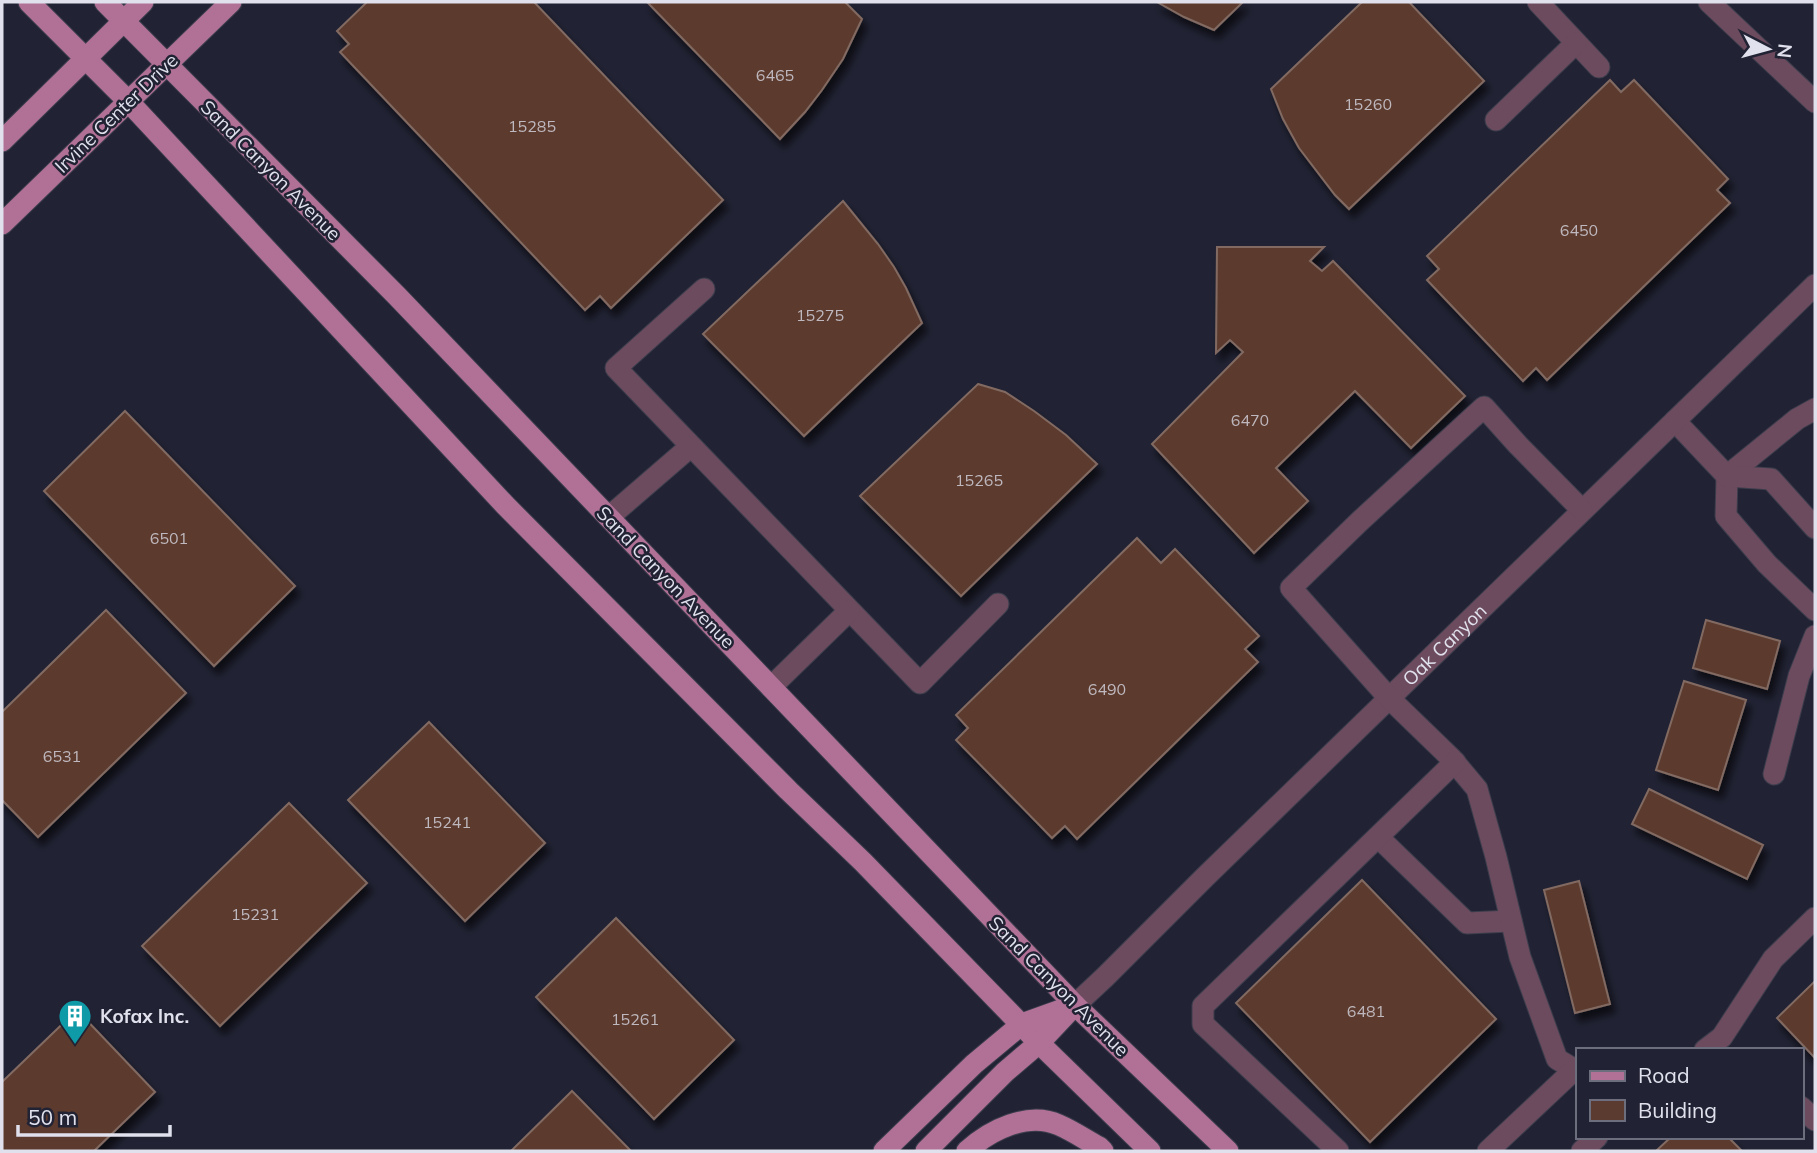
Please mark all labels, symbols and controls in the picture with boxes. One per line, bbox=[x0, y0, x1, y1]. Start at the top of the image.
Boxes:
north arrow bbox=[1733, 14, 1803, 84]
text: N bbox=[1772, 42, 1798, 59]
street label: Irvine Center Drive bbox=[49, 48, 183, 178]
house number: 6465 bbox=[756, 65, 794, 85]
house number: 15260 bbox=[1344, 94, 1392, 114]
street label: Sand Canyon Avenue bbox=[196, 95, 346, 245]
house number: 15285 bbox=[508, 116, 556, 136]
house number: 6450 bbox=[1560, 220, 1598, 240]
house number: 15275 bbox=[796, 305, 844, 325]
house number: 6470 bbox=[1231, 410, 1269, 430]
house number: 15265 bbox=[955, 470, 1003, 490]
street label: Sand Canyon Avenue bbox=[592, 501, 740, 653]
house number: 6501 bbox=[150, 528, 188, 548]
street label: Oak Canyon bbox=[1397, 599, 1491, 691]
house number: 6490 bbox=[1088, 679, 1126, 699]
house number: 6531 bbox=[43, 746, 81, 766]
house number: 15241 bbox=[423, 812, 471, 832]
house number: 15231 bbox=[231, 904, 279, 924]
street label: Sand Canyon Avenue bbox=[984, 911, 1134, 1061]
building icon: Kofax Inc. bbox=[56, 997, 94, 1046]
house number: 6481 bbox=[1347, 1001, 1385, 1021]
place label: Kofax Inc. bbox=[100, 1004, 189, 1028]
house number: 15261 bbox=[611, 1009, 659, 1029]
legend bbox=[1576, 1048, 1803, 1139]
text: Road bbox=[1638, 1062, 1689, 1088]
scale bar bbox=[18, 1094, 170, 1138]
text: Building bbox=[1638, 1097, 1717, 1123]
text: 50 m bbox=[28, 1104, 77, 1130]

